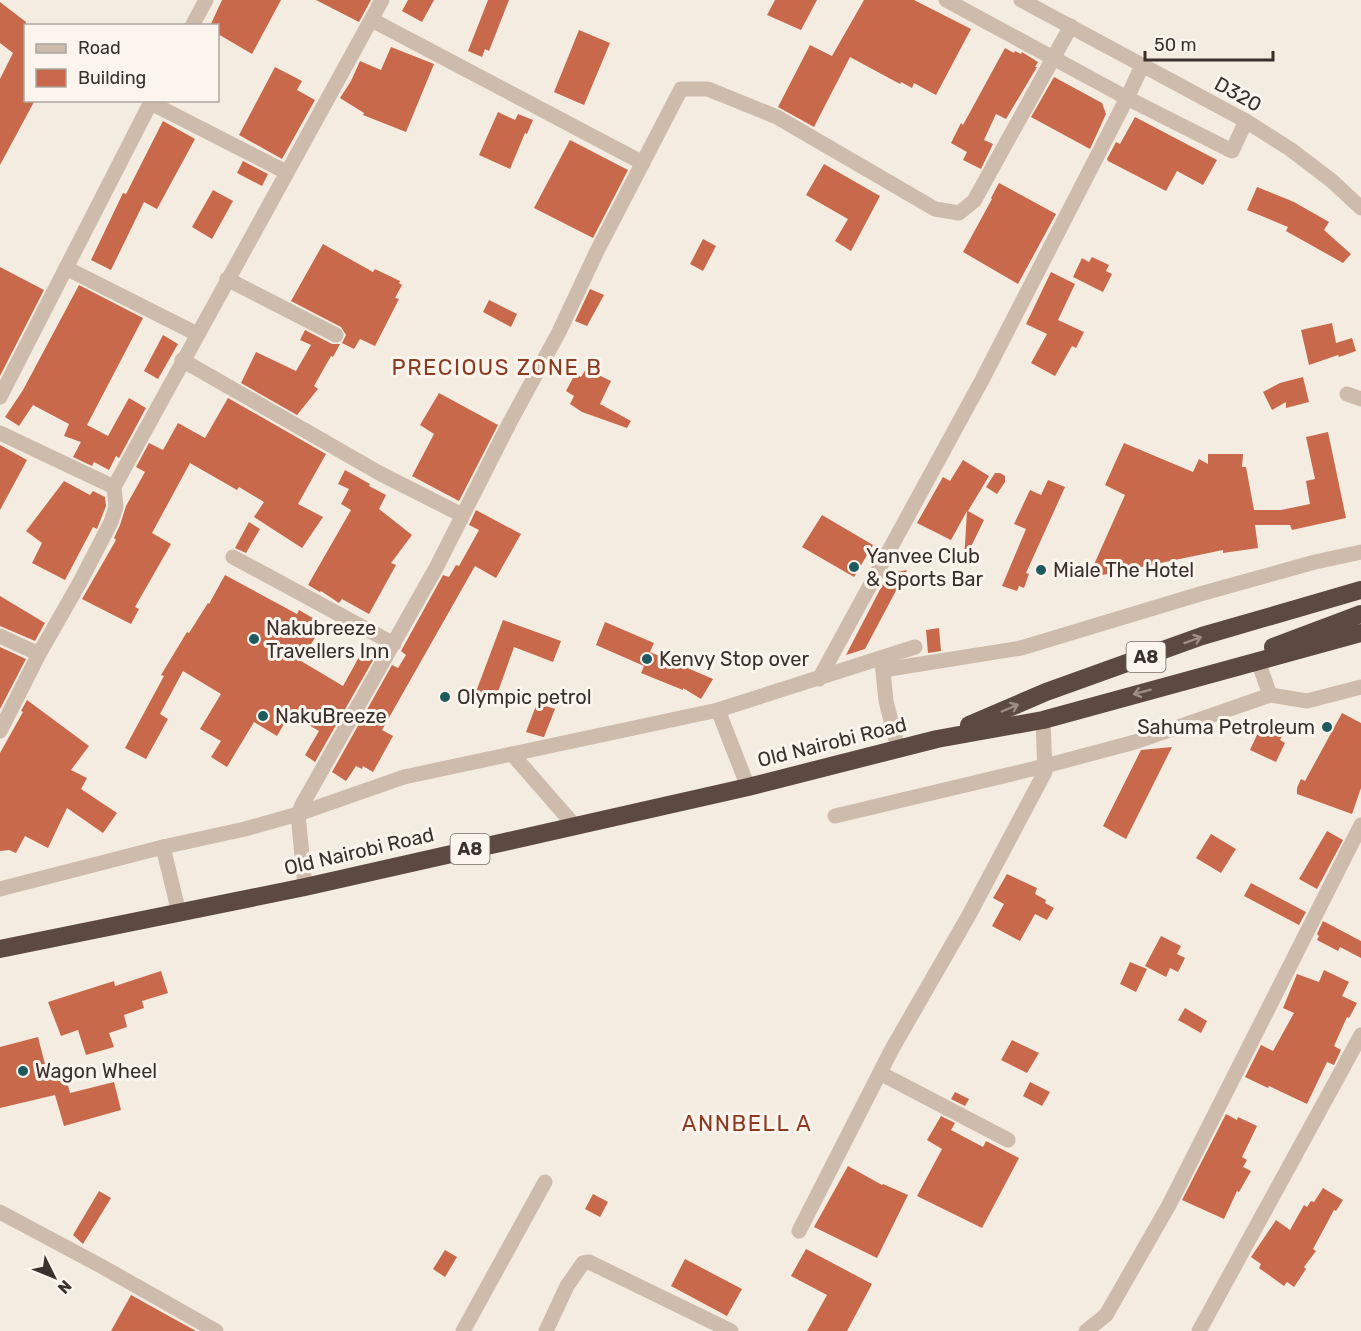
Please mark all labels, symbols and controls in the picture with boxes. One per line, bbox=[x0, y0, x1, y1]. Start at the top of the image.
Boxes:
legend bbox=[24, 24, 219, 102]
scale bar bbox=[1145, 24, 1272, 62]
text: 50 m bbox=[1154, 34, 1197, 56]
text: Road bbox=[78, 37, 121, 59]
text: Building bbox=[78, 67, 146, 89]
street label: D320 bbox=[1210, 71, 1266, 117]
district label: PRECIOUS ZONE B bbox=[392, 354, 602, 381]
place label: Yanvee Club & Sports Bar bbox=[866, 544, 984, 591]
place label: Miale The Hotel bbox=[1053, 558, 1194, 582]
marker: Yanvee Club & Sports Bar bbox=[847, 560, 861, 574]
marker: Miale The Hotel bbox=[1034, 563, 1048, 577]
place label: Nakubreeze Travellers Inn bbox=[266, 616, 389, 663]
marker: Nakubreeze Travellers Inn bbox=[247, 632, 261, 646]
one-way arrow bbox=[1183, 633, 1202, 644]
road number: A8 bbox=[1126, 642, 1166, 672]
place label: Kenvy Stop over bbox=[659, 647, 810, 671]
marker: Kenvy Stop over bbox=[640, 652, 654, 666]
place label: Olympic petrol bbox=[457, 685, 592, 709]
one-way arrow bbox=[1133, 686, 1152, 698]
marker: Olympic petrol bbox=[438, 690, 452, 704]
one-way arrow bbox=[1001, 702, 1019, 713]
place label: NakuBreeze bbox=[275, 704, 387, 728]
marker: NakuBreeze bbox=[256, 709, 270, 723]
street label: Old Nairobi Road bbox=[755, 712, 909, 772]
place label: Sahuma Petroleum bbox=[1137, 715, 1315, 739]
marker: Sahuma Petroleum bbox=[1320, 720, 1334, 734]
street label: Old Nairobi Road bbox=[282, 822, 436, 880]
road number: A8 bbox=[450, 834, 490, 864]
place label: Wagon Wheel bbox=[35, 1059, 157, 1083]
marker: Wagon Wheel bbox=[16, 1064, 30, 1078]
district label: ANNBELL A bbox=[682, 1110, 812, 1137]
north arrow bbox=[24, 1247, 84, 1307]
text: N bbox=[54, 1276, 75, 1298]

